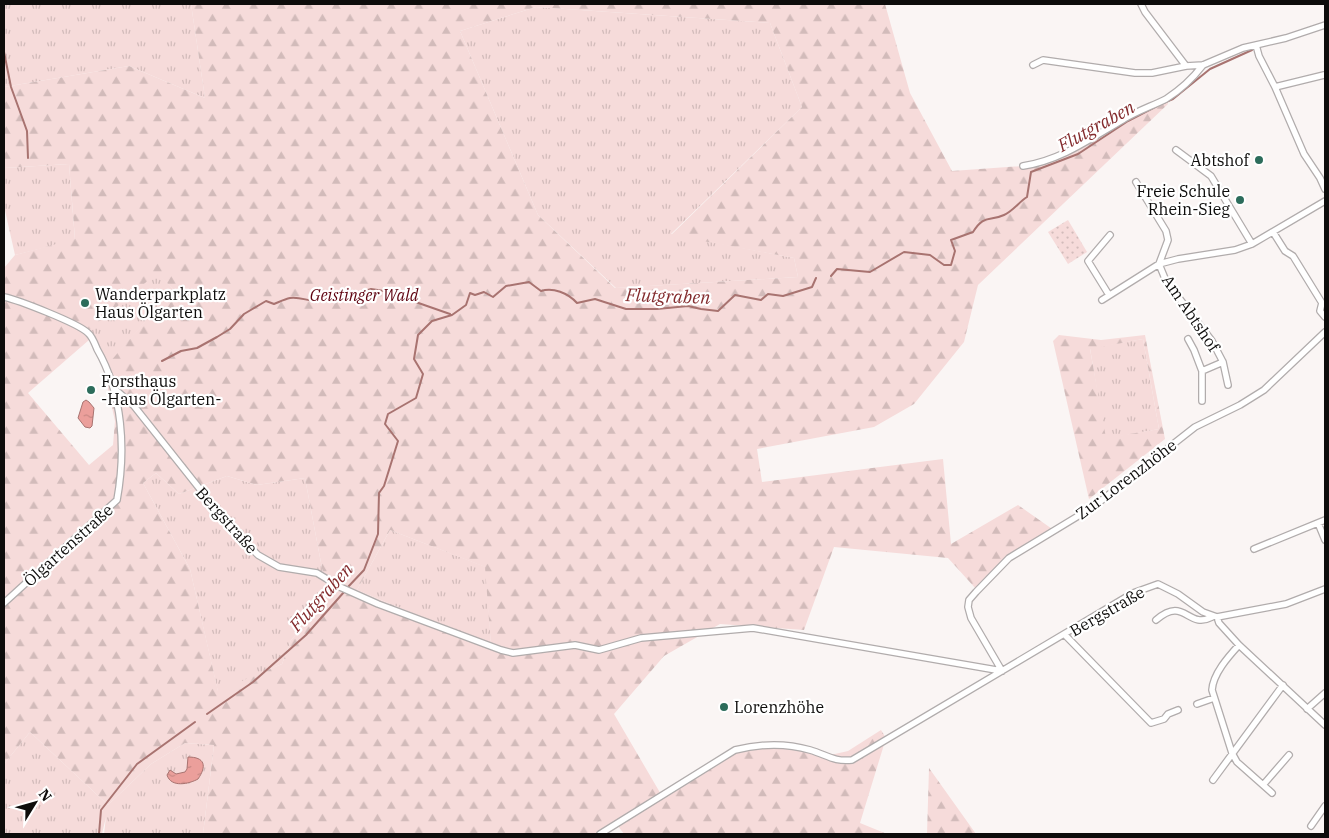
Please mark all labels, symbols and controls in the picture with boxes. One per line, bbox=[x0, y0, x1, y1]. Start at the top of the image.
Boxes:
water label: Flutgraben bbox=[1052, 95, 1139, 157]
place label: Abtshof bbox=[1191, 150, 1251, 170]
marker: Abtshof bbox=[1253, 154, 1265, 166]
place label: Freie Schule Rhein-Sieg bbox=[1136, 181, 1230, 219]
marker: Freie Schule Rhein-Sieg bbox=[1234, 194, 1246, 206]
street label: Am Abtshof bbox=[1158, 271, 1225, 356]
water label: Flutgraben bbox=[624, 283, 712, 309]
place label: Wanderparkplatz Haus Ölgarten bbox=[95, 284, 226, 322]
park label: Geistinger Wald bbox=[310, 285, 419, 305]
marker: Wanderparkplatz Haus Ölgarten bbox=[79, 297, 91, 309]
place label: Forsthaus -Haus Ölgarten- bbox=[101, 371, 222, 409]
marker: Forsthaus -Haus Ölgarten- bbox=[85, 384, 97, 396]
street label: Zur Lorenzhöhe bbox=[1072, 435, 1180, 523]
street label: Bergstraße bbox=[192, 482, 262, 558]
street label: Ölgartenstraße bbox=[19, 500, 117, 590]
water label: Flutgraben bbox=[283, 557, 358, 637]
street label: Bergstraße bbox=[1066, 582, 1148, 640]
place label: Lorenzhöhe bbox=[734, 697, 824, 717]
marker: Lorenzhöhe bbox=[718, 701, 730, 713]
north arrow bbox=[10, 778, 60, 828]
text: N bbox=[35, 785, 56, 805]

